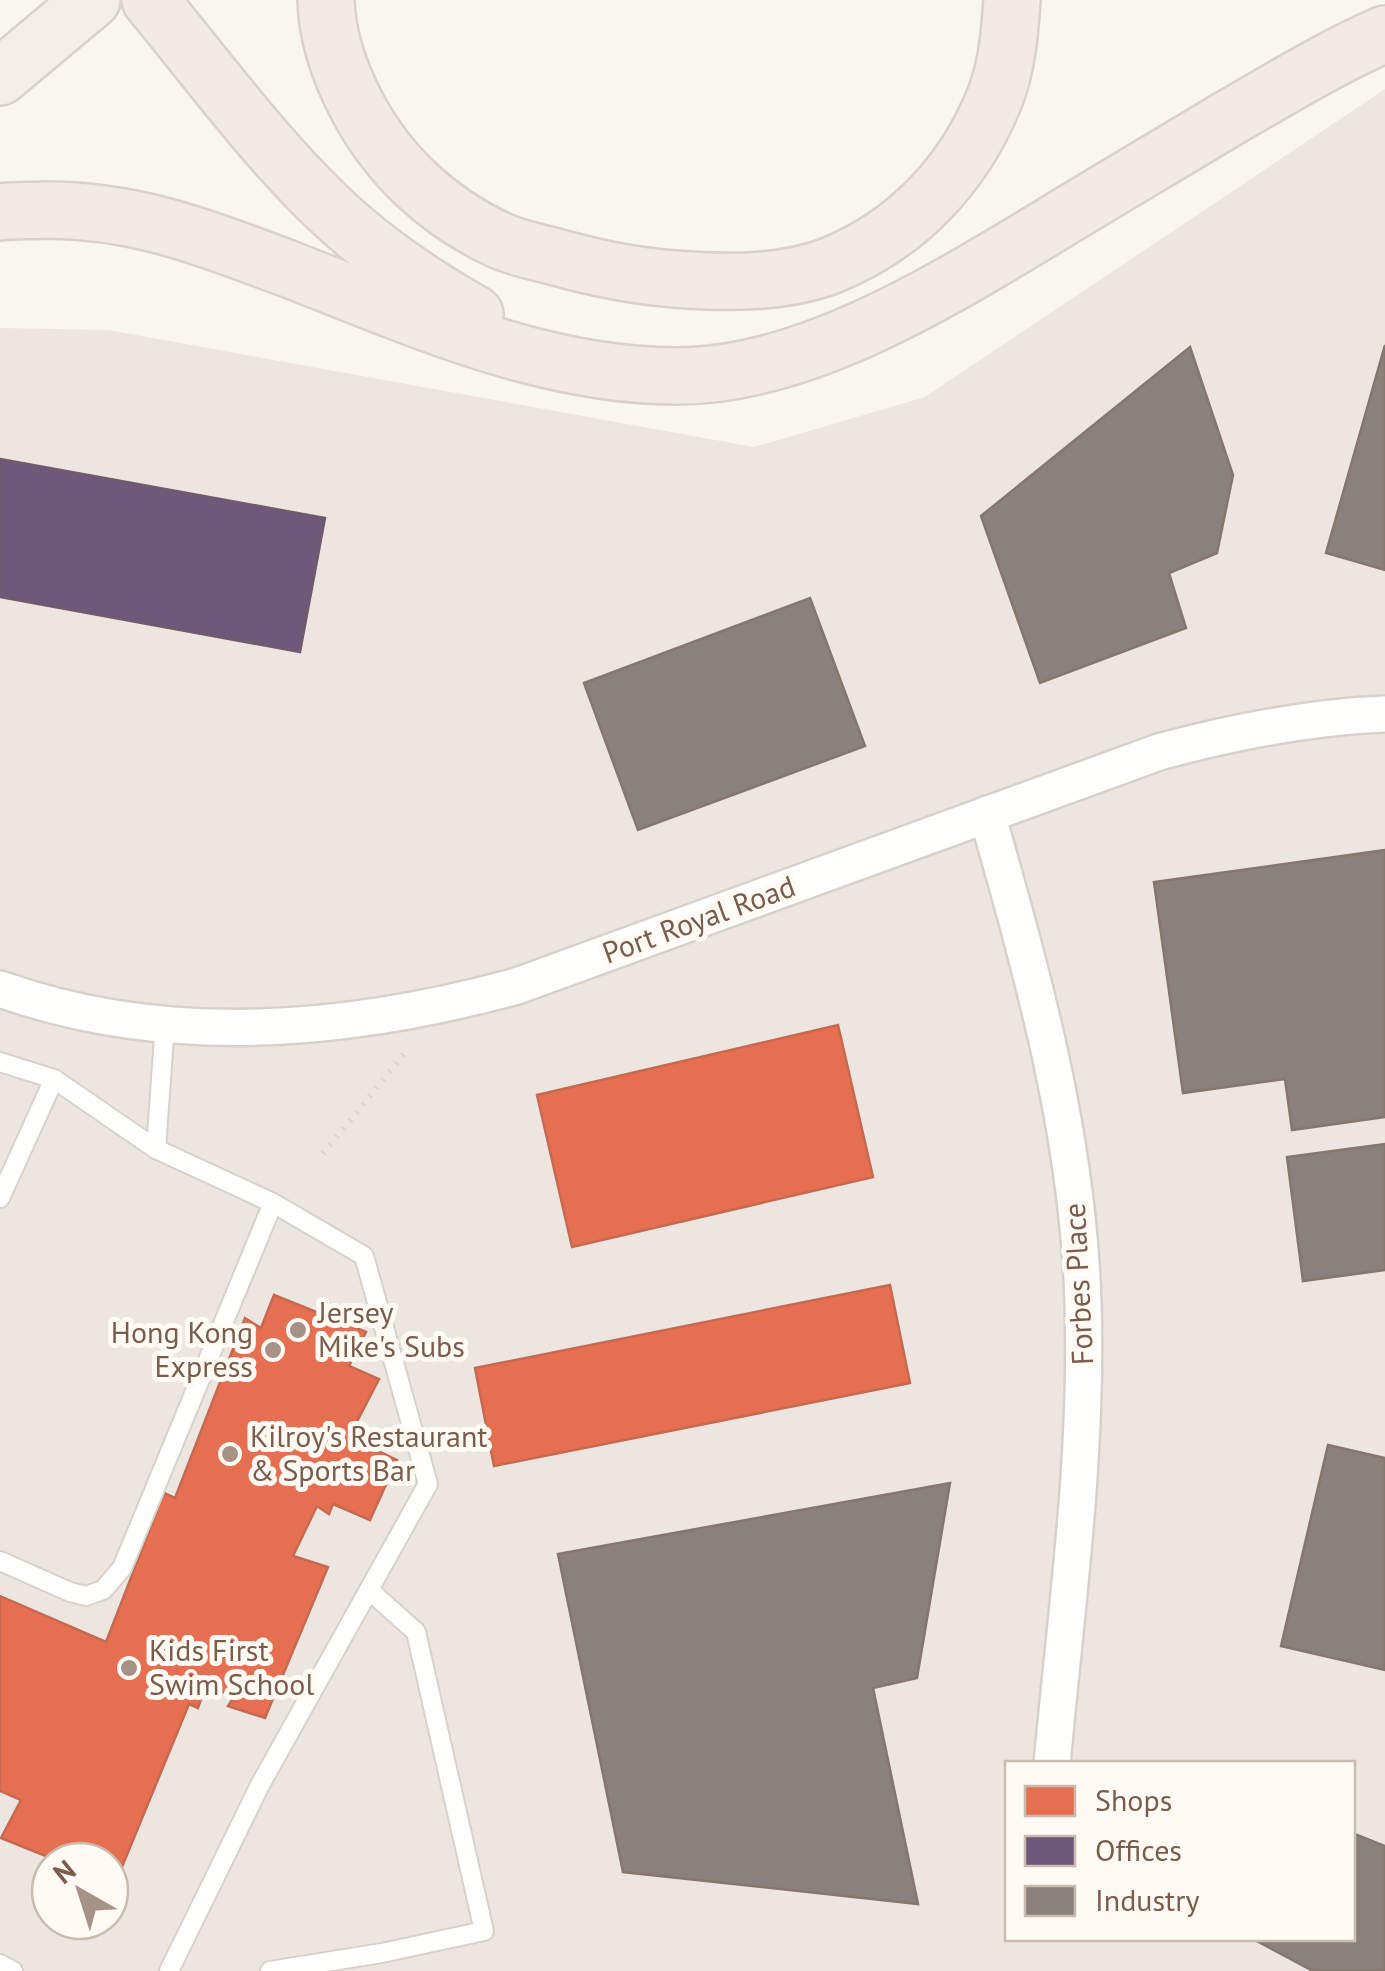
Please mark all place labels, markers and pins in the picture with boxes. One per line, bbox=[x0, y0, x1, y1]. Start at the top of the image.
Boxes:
place label: Jersey Mike's Subs bbox=[316, 1292, 465, 1365]
place label: Hong Kong Express bbox=[111, 1312, 253, 1385]
marker: Jersey Mike's Subs bbox=[287, 1319, 309, 1341]
marker: Hong Kong Express bbox=[262, 1339, 284, 1361]
place label: Kilroy's Restaurant & Sports Bar bbox=[250, 1416, 487, 1489]
marker: Kilroy's Restaurant & Sports Bar bbox=[219, 1443, 241, 1465]
place label: Kids First Swim School bbox=[149, 1630, 314, 1703]
marker: Kids First Swim School bbox=[118, 1657, 140, 1679]

